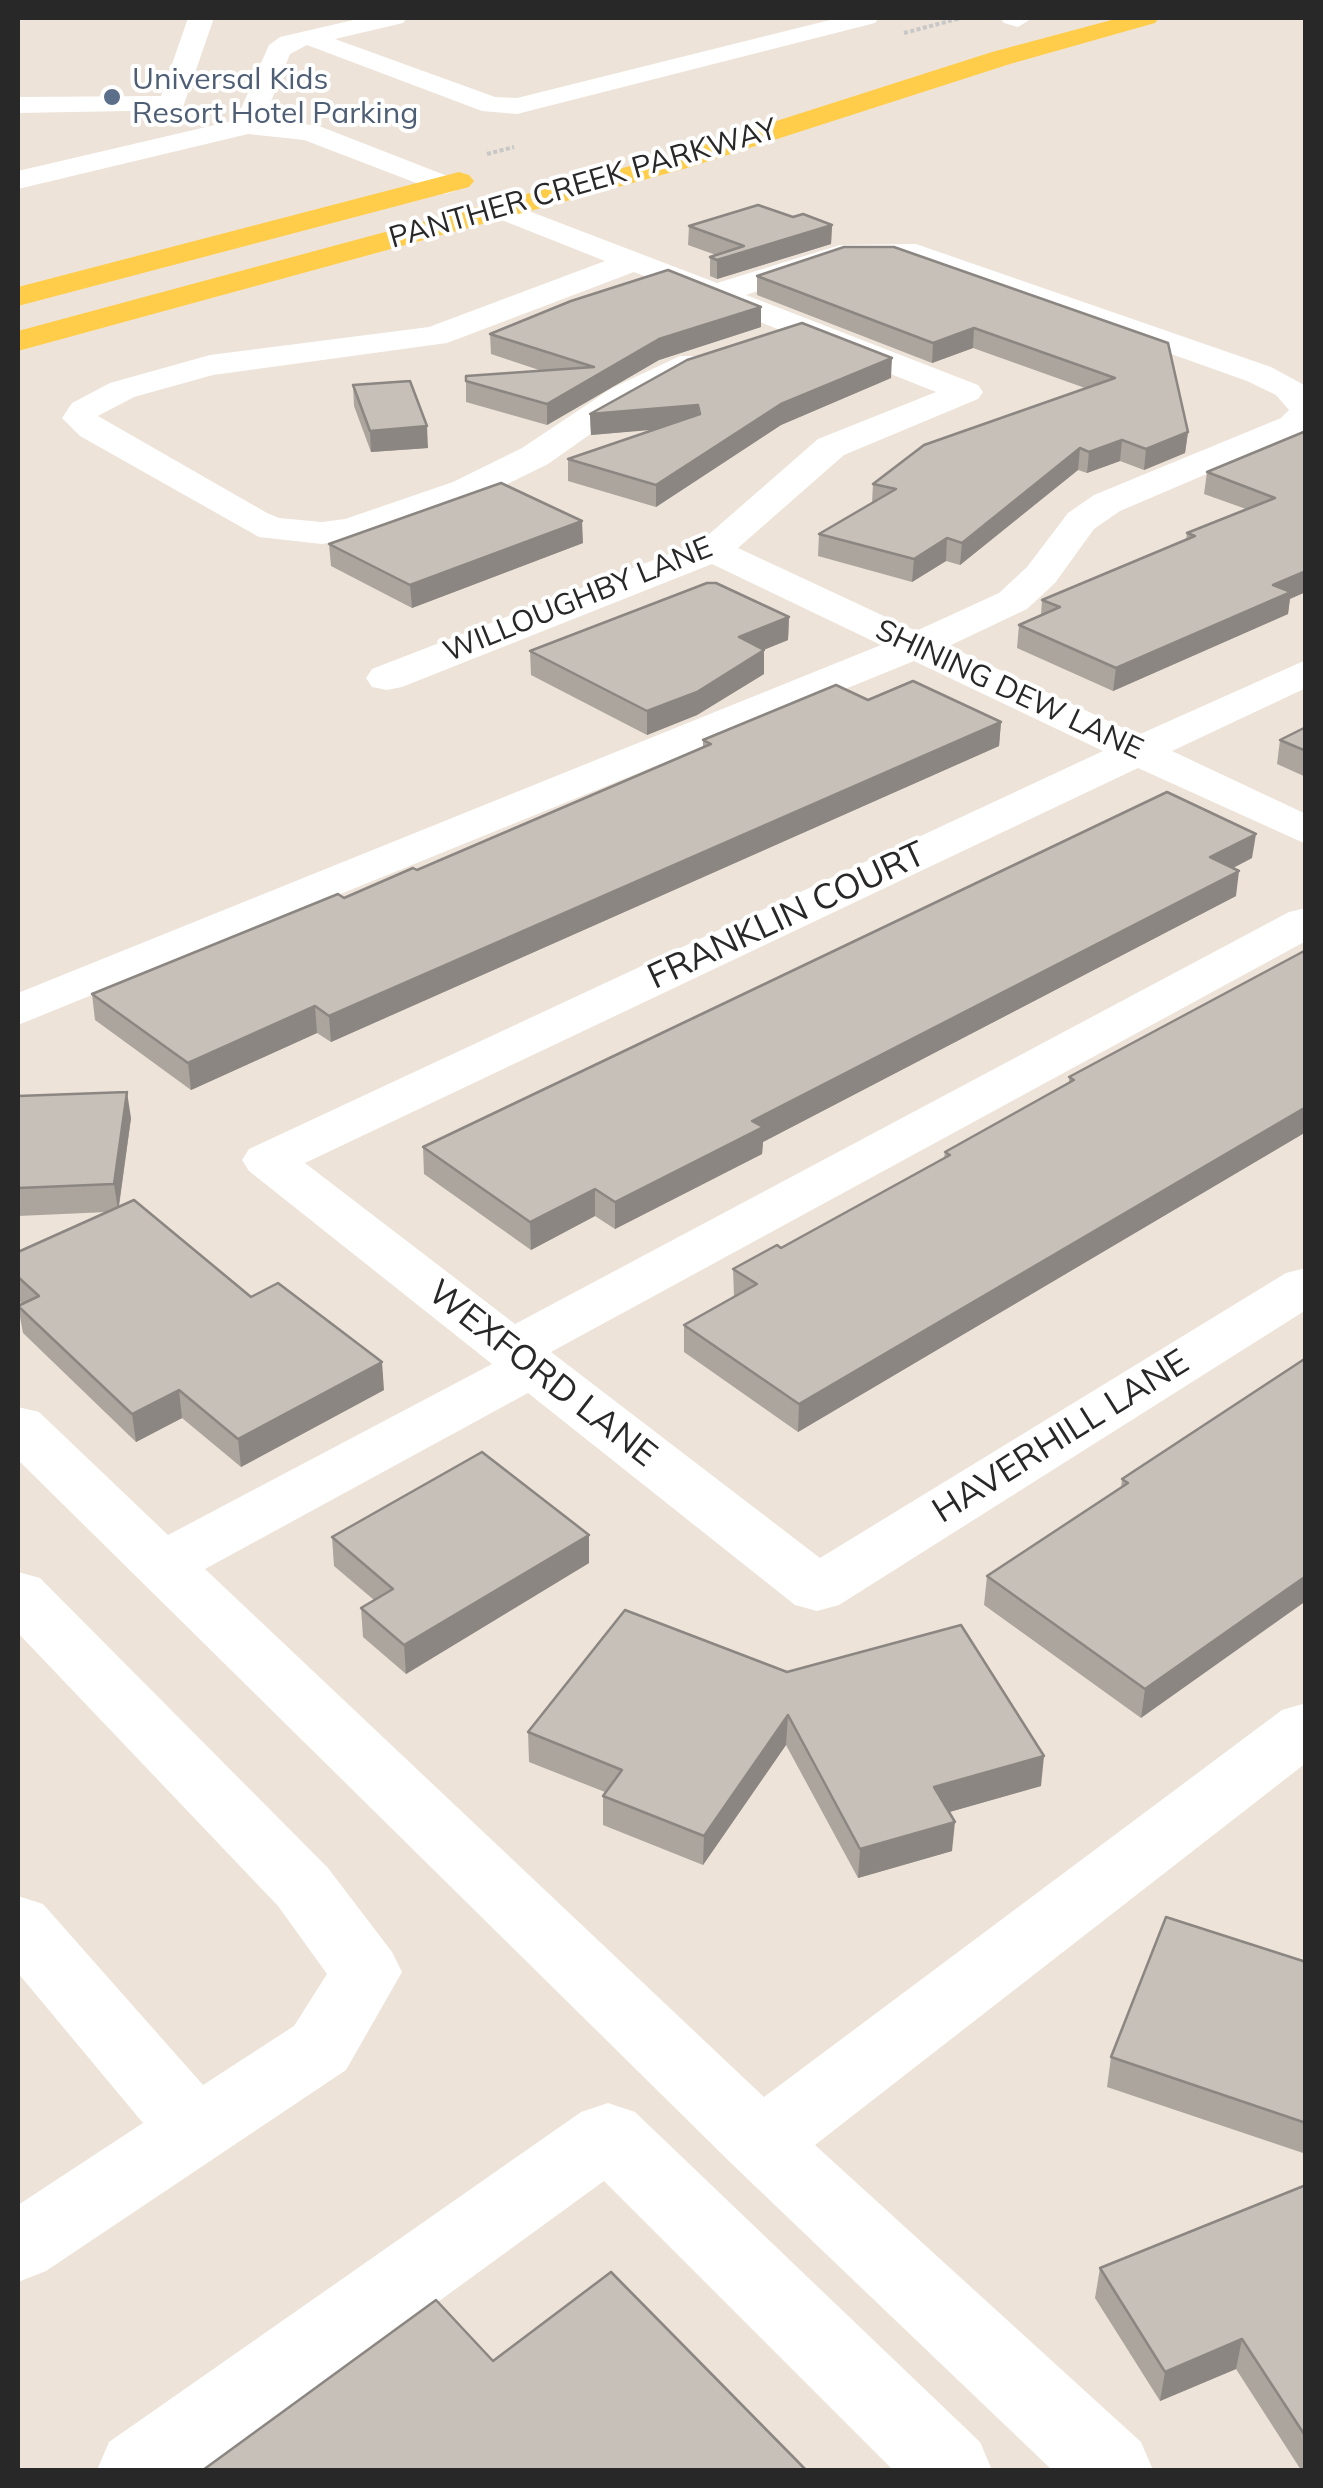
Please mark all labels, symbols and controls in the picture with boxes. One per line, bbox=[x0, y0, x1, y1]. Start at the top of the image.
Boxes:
place label: Universal Kids Resort Hotel Parking bbox=[132, 62, 418, 132]
marker: Universal Kids Resort Hotel Parking bbox=[101, 86, 123, 108]
street label: PANTHER CREEK PARKWAY bbox=[385, 111, 781, 257]
street label: WILLOUGHBY LANE bbox=[438, 530, 718, 670]
street label: SHINING DEW LANE bbox=[870, 612, 1148, 768]
street label: FRANKLIN COURT bbox=[642, 833, 932, 999]
street label: WEXFORD LANE bbox=[419, 1272, 665, 1476]
street label: HAVERHILL LANE bbox=[925, 1341, 1197, 1533]

